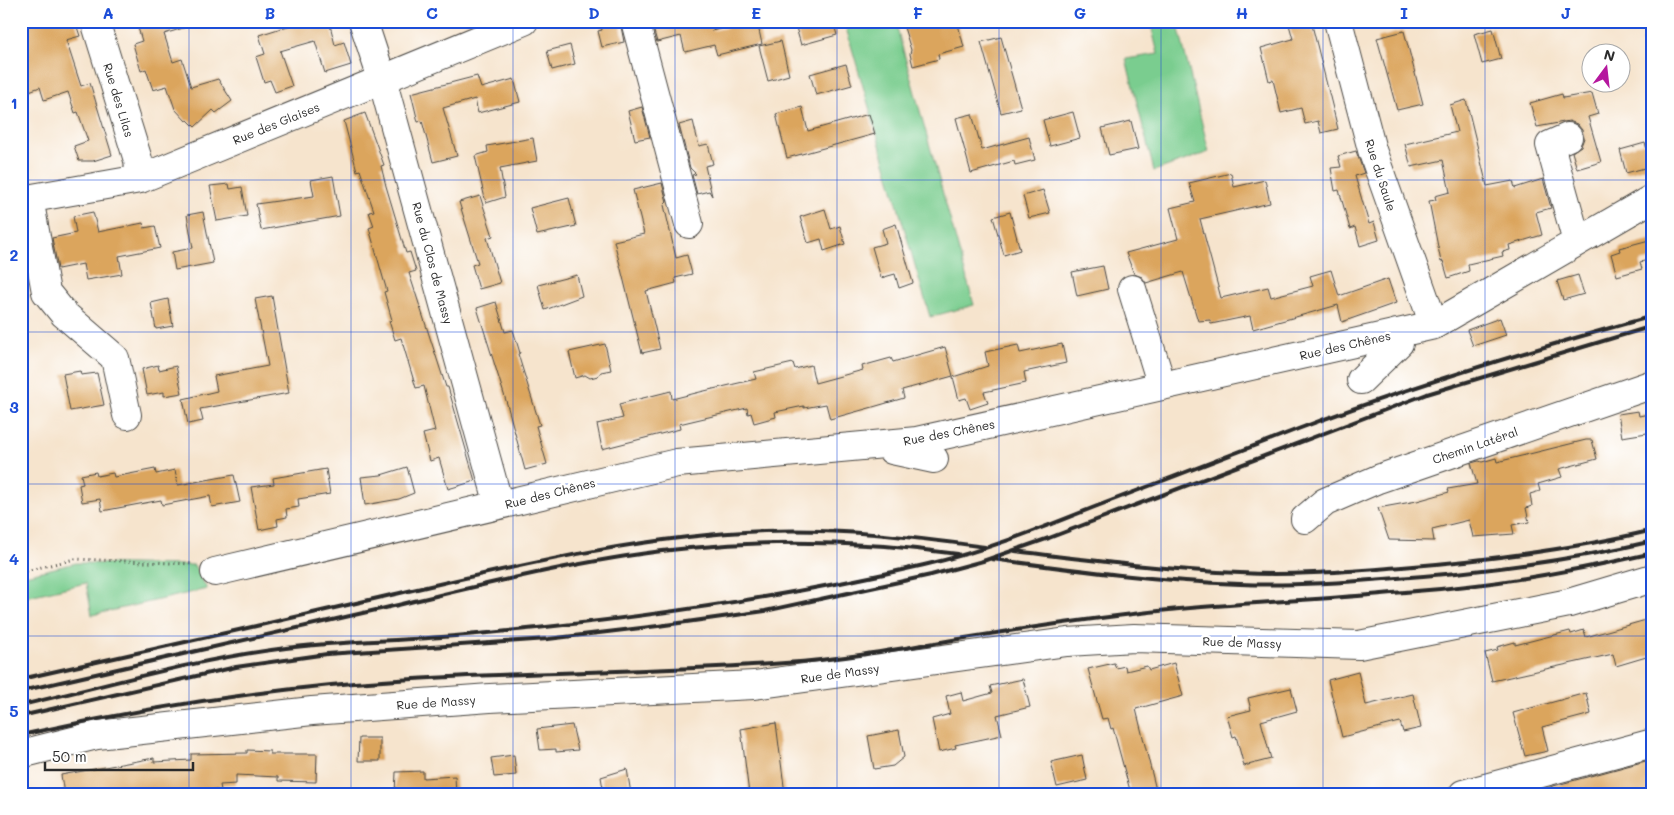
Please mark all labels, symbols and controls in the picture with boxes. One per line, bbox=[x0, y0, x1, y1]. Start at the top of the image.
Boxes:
text: A bbox=[102, 2, 114, 23]
text: B bbox=[265, 2, 275, 23]
text: C bbox=[426, 2, 438, 23]
text: D bbox=[588, 2, 600, 23]
text: E bbox=[751, 2, 761, 23]
text: F bbox=[913, 2, 923, 23]
text: G bbox=[1074, 2, 1086, 23]
text: H bbox=[1236, 2, 1248, 23]
text: I bbox=[1400, 2, 1408, 23]
text: J bbox=[1561, 2, 1571, 23]
north arrow bbox=[1582, 42, 1632, 92]
text: N bbox=[1602, 44, 1617, 66]
street label: Rue des Lilas bbox=[100, 61, 138, 139]
text: 1 bbox=[10, 92, 18, 113]
street label: Rue des Glaises bbox=[230, 98, 322, 148]
street label: Rue du Saule bbox=[1362, 137, 1400, 213]
street label: Rue du Clos de Massy bbox=[409, 200, 457, 326]
text: 2 bbox=[10, 244, 19, 265]
street label: Rue des Chênes bbox=[1298, 327, 1392, 363]
text: 3 bbox=[9, 396, 19, 417]
street label: Rue des Chênes bbox=[902, 415, 996, 449]
street label: Chemin Latéral bbox=[1430, 423, 1520, 467]
street label: Rue des Chênes bbox=[503, 474, 597, 512]
text: 4 bbox=[9, 548, 19, 569]
street label: Rue de Massy bbox=[1202, 633, 1282, 651]
street label: Rue de Massy bbox=[800, 660, 880, 686]
street label: Rue de Massy bbox=[396, 691, 476, 713]
text: 5 bbox=[9, 700, 19, 721]
scale bar bbox=[45, 740, 192, 772]
text: 50 m bbox=[52, 746, 87, 766]

